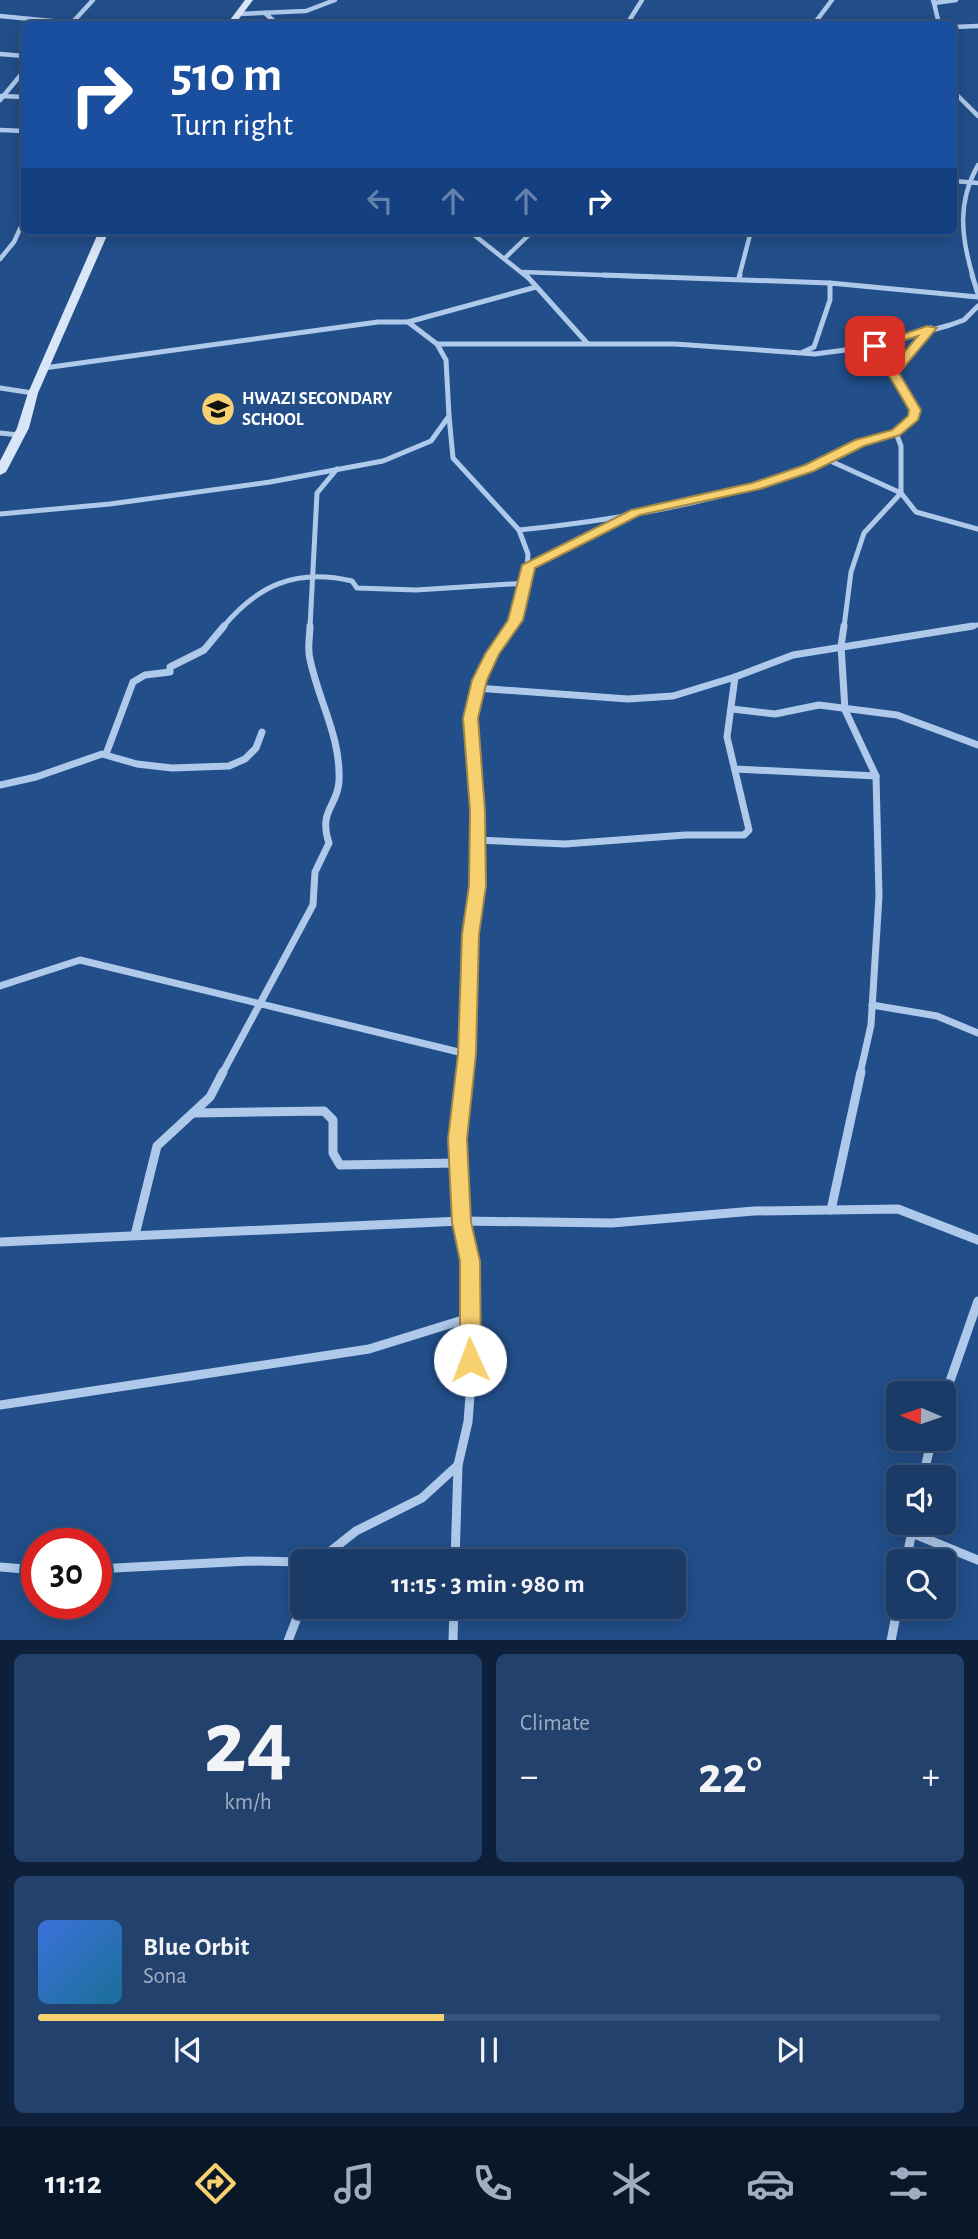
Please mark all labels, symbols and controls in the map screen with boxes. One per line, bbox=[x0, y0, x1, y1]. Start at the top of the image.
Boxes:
icon: right bbox=[56, 49, 147, 140]
text: 510 m bbox=[171, 51, 282, 100]
text: Turn right bbox=[171, 109, 293, 141]
icon: left bbox=[361, 182, 399, 220]
icon: ahead bbox=[434, 182, 472, 220]
icon: ahead bbox=[507, 182, 545, 220]
icon: right bbox=[580, 182, 618, 220]
pin bbox=[845, 316, 905, 376]
icon: arrive bbox=[856, 327, 894, 365]
school or university icon: HWAZI SECONDARY SCHOOL bbox=[199, 390, 237, 428]
place label: HWAZI SECONDARY SCHOOL bbox=[242, 390, 393, 429]
position arrow bbox=[433, 1323, 507, 1397]
north arrow bbox=[886, 1381, 956, 1451]
map controls bbox=[886, 1381, 956, 1619]
button: sound bbox=[886, 1465, 956, 1535]
speed limit sign: 30 bbox=[21, 1528, 112, 1619]
button: search bbox=[886, 1549, 956, 1619]
text: 11:15 · 3 min · 980 m bbox=[391, 1571, 585, 1597]
text: 24 bbox=[204, 1698, 292, 1789]
text: Climate bbox=[520, 1712, 590, 1735]
text: 22° bbox=[698, 1750, 762, 1802]
text: − bbox=[520, 1758, 538, 1796]
text: + bbox=[922, 1758, 940, 1796]
text: km/h bbox=[224, 1791, 272, 1814]
text: Blue Orbit bbox=[143, 1934, 249, 1960]
text: Sona bbox=[143, 1965, 187, 1988]
icon: previous bbox=[169, 2031, 207, 2069]
icon: pause bbox=[470, 2031, 508, 2069]
icon: next bbox=[771, 2031, 809, 2069]
icon: directions bbox=[191, 2159, 240, 2208]
icon: music bbox=[330, 2159, 379, 2208]
icon: phone bbox=[468, 2159, 517, 2208]
icon: climate bbox=[607, 2159, 656, 2208]
icon: car bbox=[746, 2159, 795, 2208]
icon: filters bbox=[884, 2159, 933, 2208]
text: 11:12 bbox=[45, 2167, 102, 2199]

